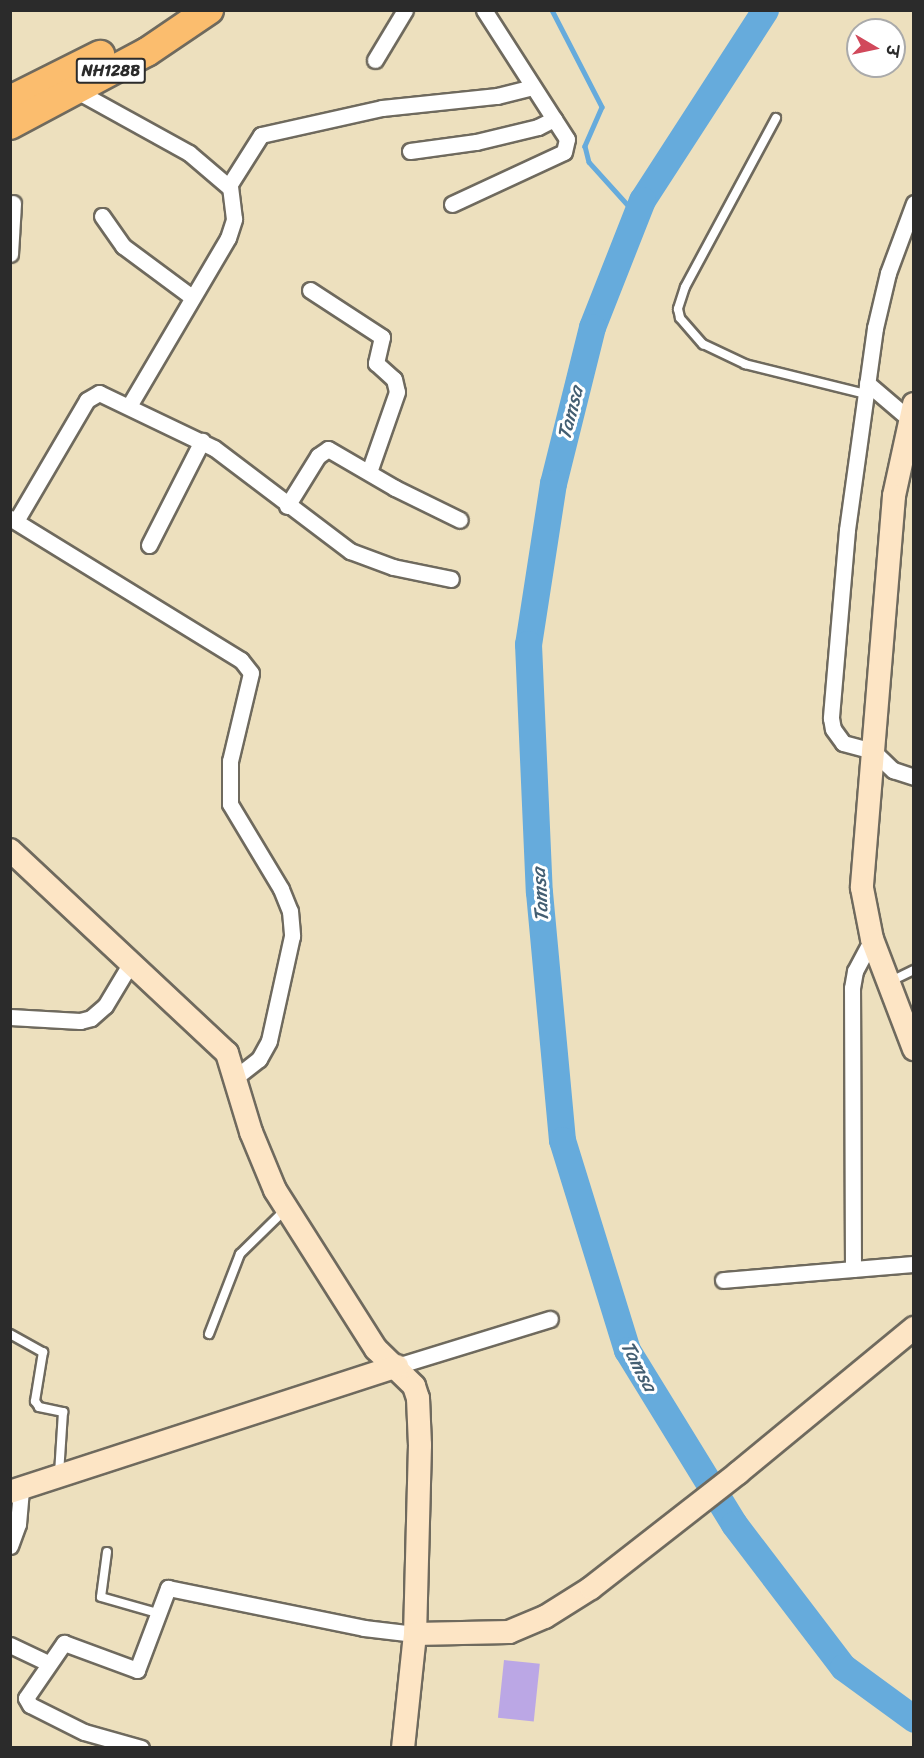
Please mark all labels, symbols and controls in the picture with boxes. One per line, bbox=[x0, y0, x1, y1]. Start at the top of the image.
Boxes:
north arrow bbox=[846, 18, 906, 78]
text: उ bbox=[877, 43, 907, 58]
road number: NH128B bbox=[75, 58, 147, 84]
water label: Tamsa bbox=[552, 384, 588, 442]
water label: Tamsa bbox=[526, 867, 554, 923]
water label: Tamsa bbox=[616, 1337, 662, 1395]

